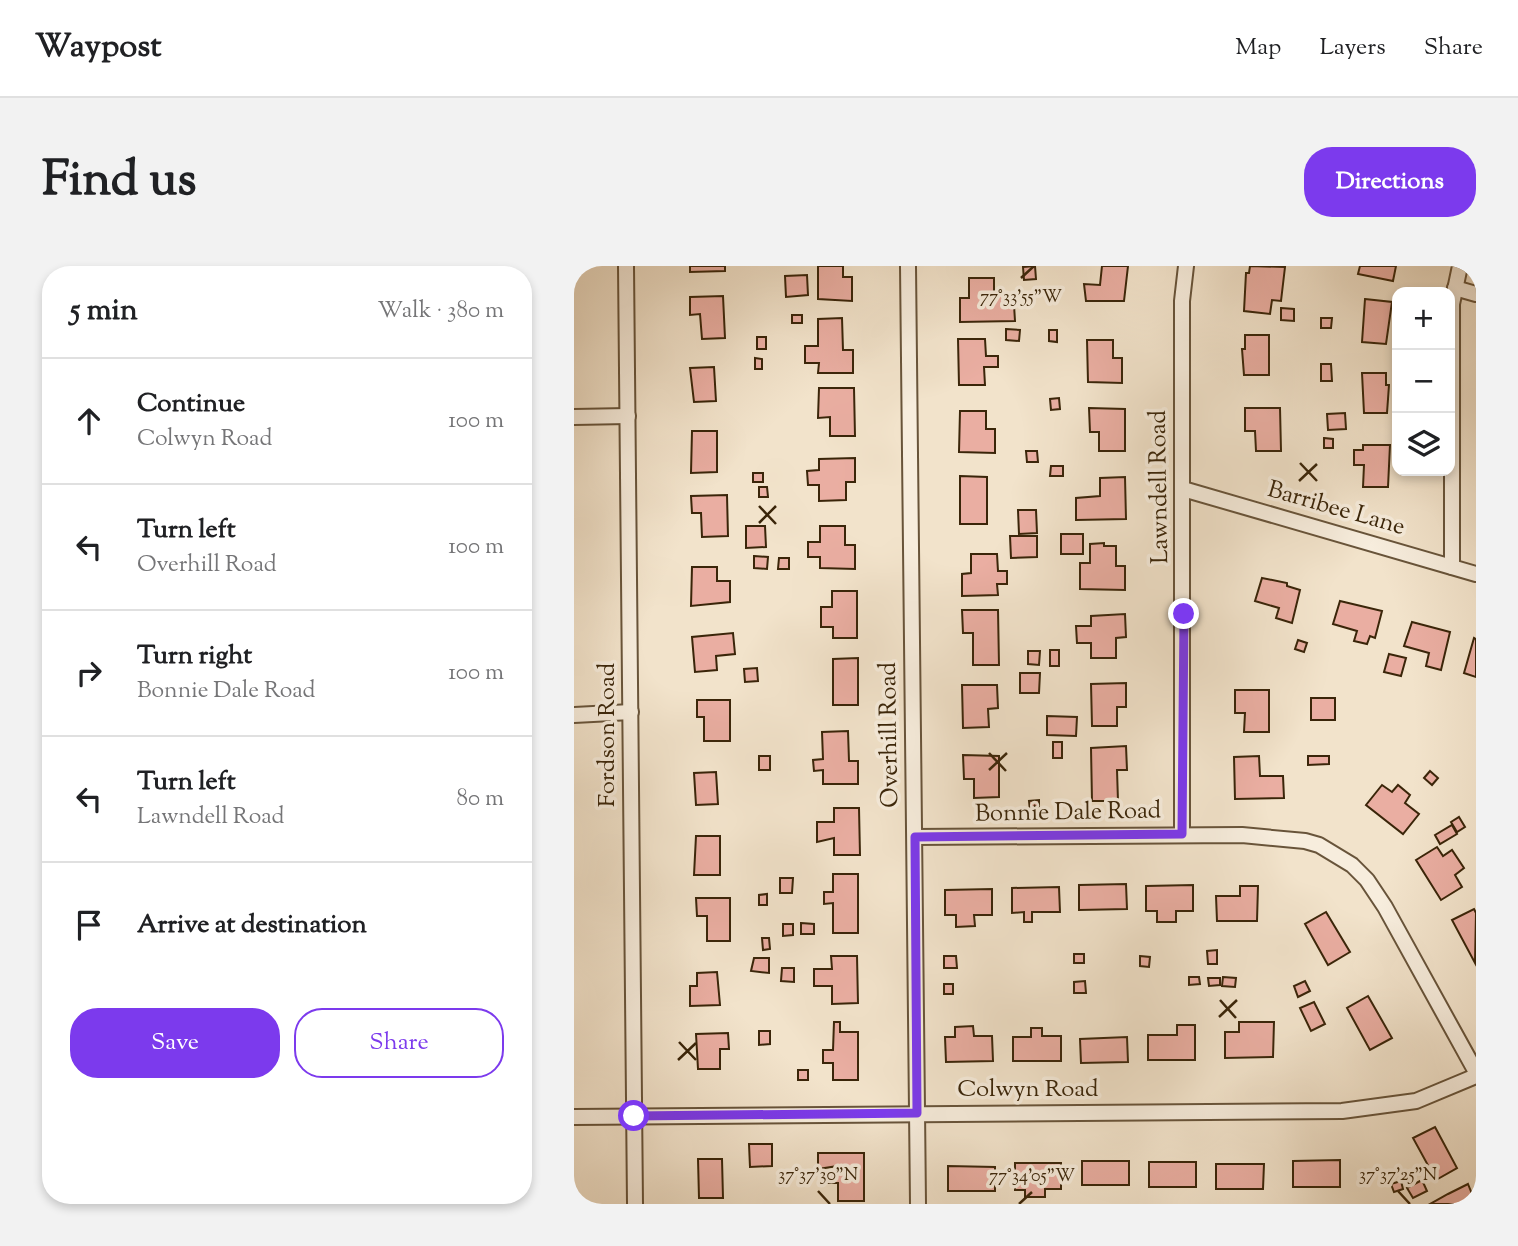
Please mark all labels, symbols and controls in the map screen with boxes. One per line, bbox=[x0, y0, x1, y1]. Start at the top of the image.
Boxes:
text: Waypost bbox=[35, 24, 162, 72]
text: Map bbox=[1235, 31, 1281, 65]
text: Layers bbox=[1319, 31, 1386, 65]
text: Share bbox=[1424, 31, 1483, 65]
text: Find us bbox=[42, 147, 196, 217]
button: Directions bbox=[1304, 147, 1476, 217]
text: 77°33'55"W bbox=[980, 285, 1062, 311]
map controls bbox=[1392, 287, 1455, 476]
button: + bbox=[1392, 287, 1455, 350]
text: 5 min bbox=[70, 290, 138, 333]
text: Walk · 380 m bbox=[378, 295, 504, 328]
button: − bbox=[1392, 350, 1455, 413]
text: Continue bbox=[137, 386, 245, 423]
icon: ahead bbox=[70, 402, 108, 440]
text: 100 m bbox=[448, 405, 504, 438]
street label: Lawndell Road bbox=[1142, 409, 1178, 564]
button: layers bbox=[1392, 413, 1455, 476]
text: Colwyn Road bbox=[137, 423, 272, 456]
street label: Barribee Lane bbox=[1263, 473, 1409, 545]
text: Turn left bbox=[137, 512, 236, 549]
icon: left bbox=[70, 528, 108, 566]
text: 100 m bbox=[448, 531, 504, 564]
text: Overhill Road bbox=[137, 549, 277, 582]
route end bbox=[1168, 598, 1199, 629]
text: Turn right bbox=[137, 638, 252, 675]
icon: right bbox=[70, 654, 108, 692]
text: 100 m bbox=[448, 657, 504, 690]
street label: Overhill Road bbox=[872, 661, 908, 808]
street label: Fordson Road bbox=[591, 662, 625, 807]
text: Bonnie Dale Road bbox=[137, 675, 316, 708]
text: Turn left bbox=[137, 764, 236, 801]
icon: left bbox=[70, 780, 108, 818]
text: 80 m bbox=[456, 783, 504, 816]
street label: Bonnie Dale Road bbox=[975, 794, 1162, 832]
text: Lawndell Road bbox=[137, 801, 285, 834]
icon: arrive bbox=[70, 906, 108, 944]
text: Arrive at destination bbox=[137, 907, 367, 944]
button: Save bbox=[70, 1008, 280, 1078]
button: Share bbox=[294, 1008, 504, 1078]
street label: Colwyn Road bbox=[957, 1073, 1099, 1107]
route start bbox=[618, 1100, 649, 1131]
text: 37°37'30"N bbox=[778, 1163, 858, 1189]
text: 37°37'25"N bbox=[1359, 1163, 1437, 1189]
text: 77°34'05"W bbox=[989, 1164, 1075, 1190]

